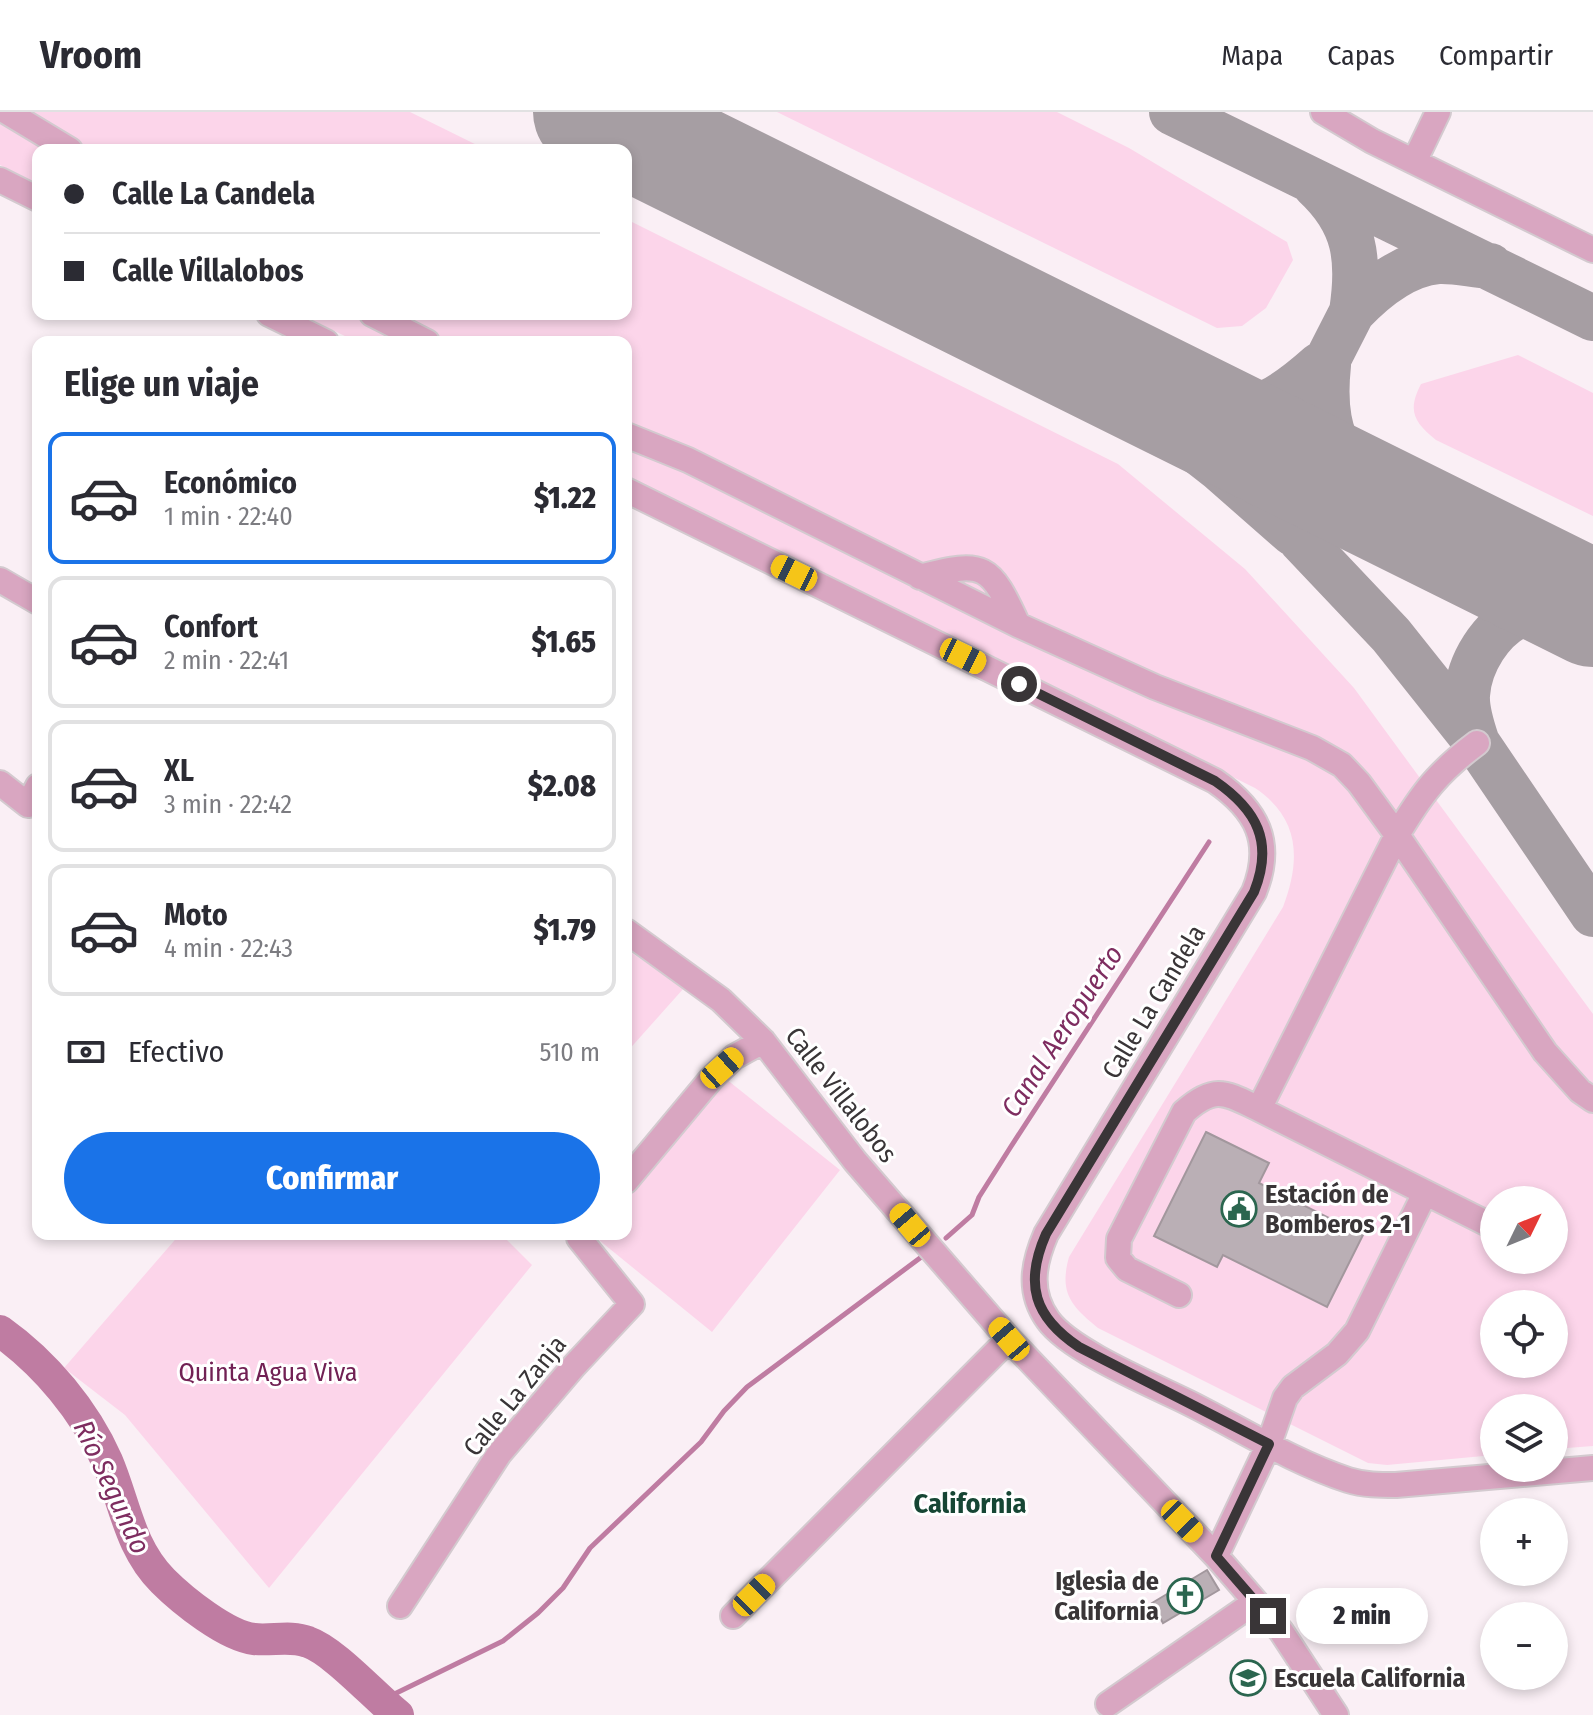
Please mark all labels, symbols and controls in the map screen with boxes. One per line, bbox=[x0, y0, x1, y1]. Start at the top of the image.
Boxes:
text: Vroom bbox=[40, 32, 142, 78]
text: Mapa bbox=[1221, 39, 1283, 72]
text: Capas bbox=[1327, 39, 1395, 72]
text: Compartir bbox=[1439, 39, 1553, 72]
text: Calle La Candela bbox=[112, 176, 315, 212]
text: Calle Villalobos bbox=[112, 253, 304, 289]
text: Elige un viaje bbox=[64, 362, 259, 406]
icon: car bbox=[68, 462, 140, 534]
text: Económico bbox=[164, 465, 297, 501]
text: $1.22 bbox=[534, 480, 596, 516]
text: 1 min · 22:40 bbox=[164, 501, 293, 532]
car bbox=[767, 552, 821, 594]
icon: car bbox=[68, 606, 140, 678]
text: Confort bbox=[164, 609, 258, 645]
text: $1.65 bbox=[532, 624, 596, 660]
car bbox=[936, 635, 990, 677]
text: 2 min · 22:41 bbox=[164, 645, 289, 676]
route start bbox=[1001, 666, 1037, 702]
icon: car bbox=[68, 750, 140, 822]
text: XL bbox=[164, 753, 194, 789]
text: $2.08 bbox=[528, 768, 596, 804]
text: 3 min · 22:42 bbox=[164, 789, 292, 820]
icon: car bbox=[68, 894, 140, 966]
text: Moto bbox=[164, 897, 228, 933]
text: $1.79 bbox=[533, 912, 596, 948]
street label: Calle La Candela bbox=[1096, 920, 1212, 1084]
text: 4 min · 22:43 bbox=[164, 933, 293, 964]
water label: Canal Aeropuerto bbox=[994, 939, 1130, 1123]
street label: Calle Villalobos bbox=[779, 1021, 903, 1169]
icon: cash bbox=[64, 1030, 108, 1074]
text: Efectivo bbox=[128, 1034, 224, 1070]
text: 510 m bbox=[540, 1037, 600, 1068]
car bbox=[696, 1043, 748, 1093]
button: Confirmar bbox=[64, 1132, 600, 1224]
place label: Estación de Bomberos 2-1 bbox=[1265, 1179, 1411, 1240]
north arrow bbox=[1480, 1186, 1568, 1274]
map controls bbox=[1480, 1186, 1568, 1690]
public building icon: Estación de Bomberos 2-1 bbox=[1220, 1190, 1258, 1228]
car bbox=[885, 1199, 935, 1251]
button: locate bbox=[1480, 1290, 1568, 1378]
car bbox=[984, 1313, 1034, 1365]
street label: Calle La Zanja bbox=[457, 1330, 573, 1462]
park label: Quinta Agua Viva bbox=[178, 1357, 358, 1388]
button: layers bbox=[1480, 1394, 1568, 1482]
water label: Río Segundo bbox=[67, 1415, 157, 1559]
district label: California bbox=[914, 1487, 1027, 1520]
car bbox=[1157, 1495, 1207, 1547]
button: + bbox=[1480, 1498, 1568, 1586]
place label: Iglesia de California bbox=[1054, 1566, 1159, 1627]
car bbox=[729, 1570, 779, 1620]
church icon: Iglesia de California bbox=[1166, 1577, 1204, 1615]
callout: 2 min bbox=[1296, 1588, 1428, 1644]
route end bbox=[1250, 1598, 1286, 1634]
text: 2 min bbox=[1333, 1600, 1391, 1631]
button: − bbox=[1480, 1602, 1568, 1690]
school or university icon: Escuela California bbox=[1229, 1659, 1267, 1697]
place label: Escuela California bbox=[1274, 1663, 1466, 1694]

